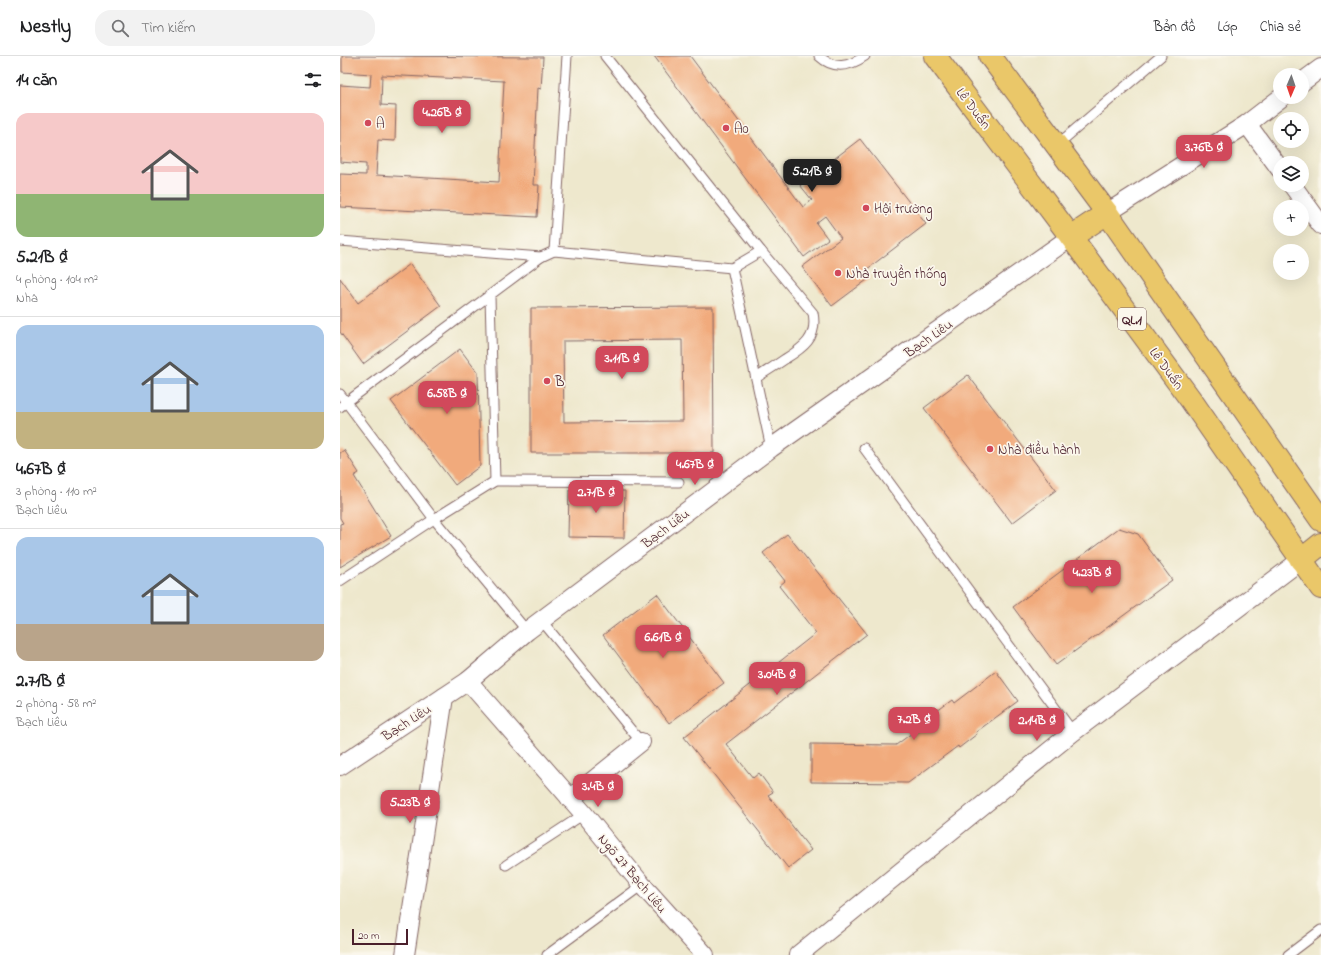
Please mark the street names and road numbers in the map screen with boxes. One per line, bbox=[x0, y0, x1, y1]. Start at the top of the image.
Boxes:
street label: Lê Duẩn bbox=[950, 84, 996, 134]
road number: QL.1 bbox=[1118, 308, 1146, 330]
street label: Bạch Liêu bbox=[899, 315, 958, 364]
street label: Lê Duẩn bbox=[1143, 343, 1188, 394]
street label: Bạch Liêu bbox=[637, 504, 694, 555]
street label: Bạch Liêu bbox=[377, 699, 436, 748]
street label: Ngõ 27 Bạch Liêu bbox=[592, 830, 671, 919]

